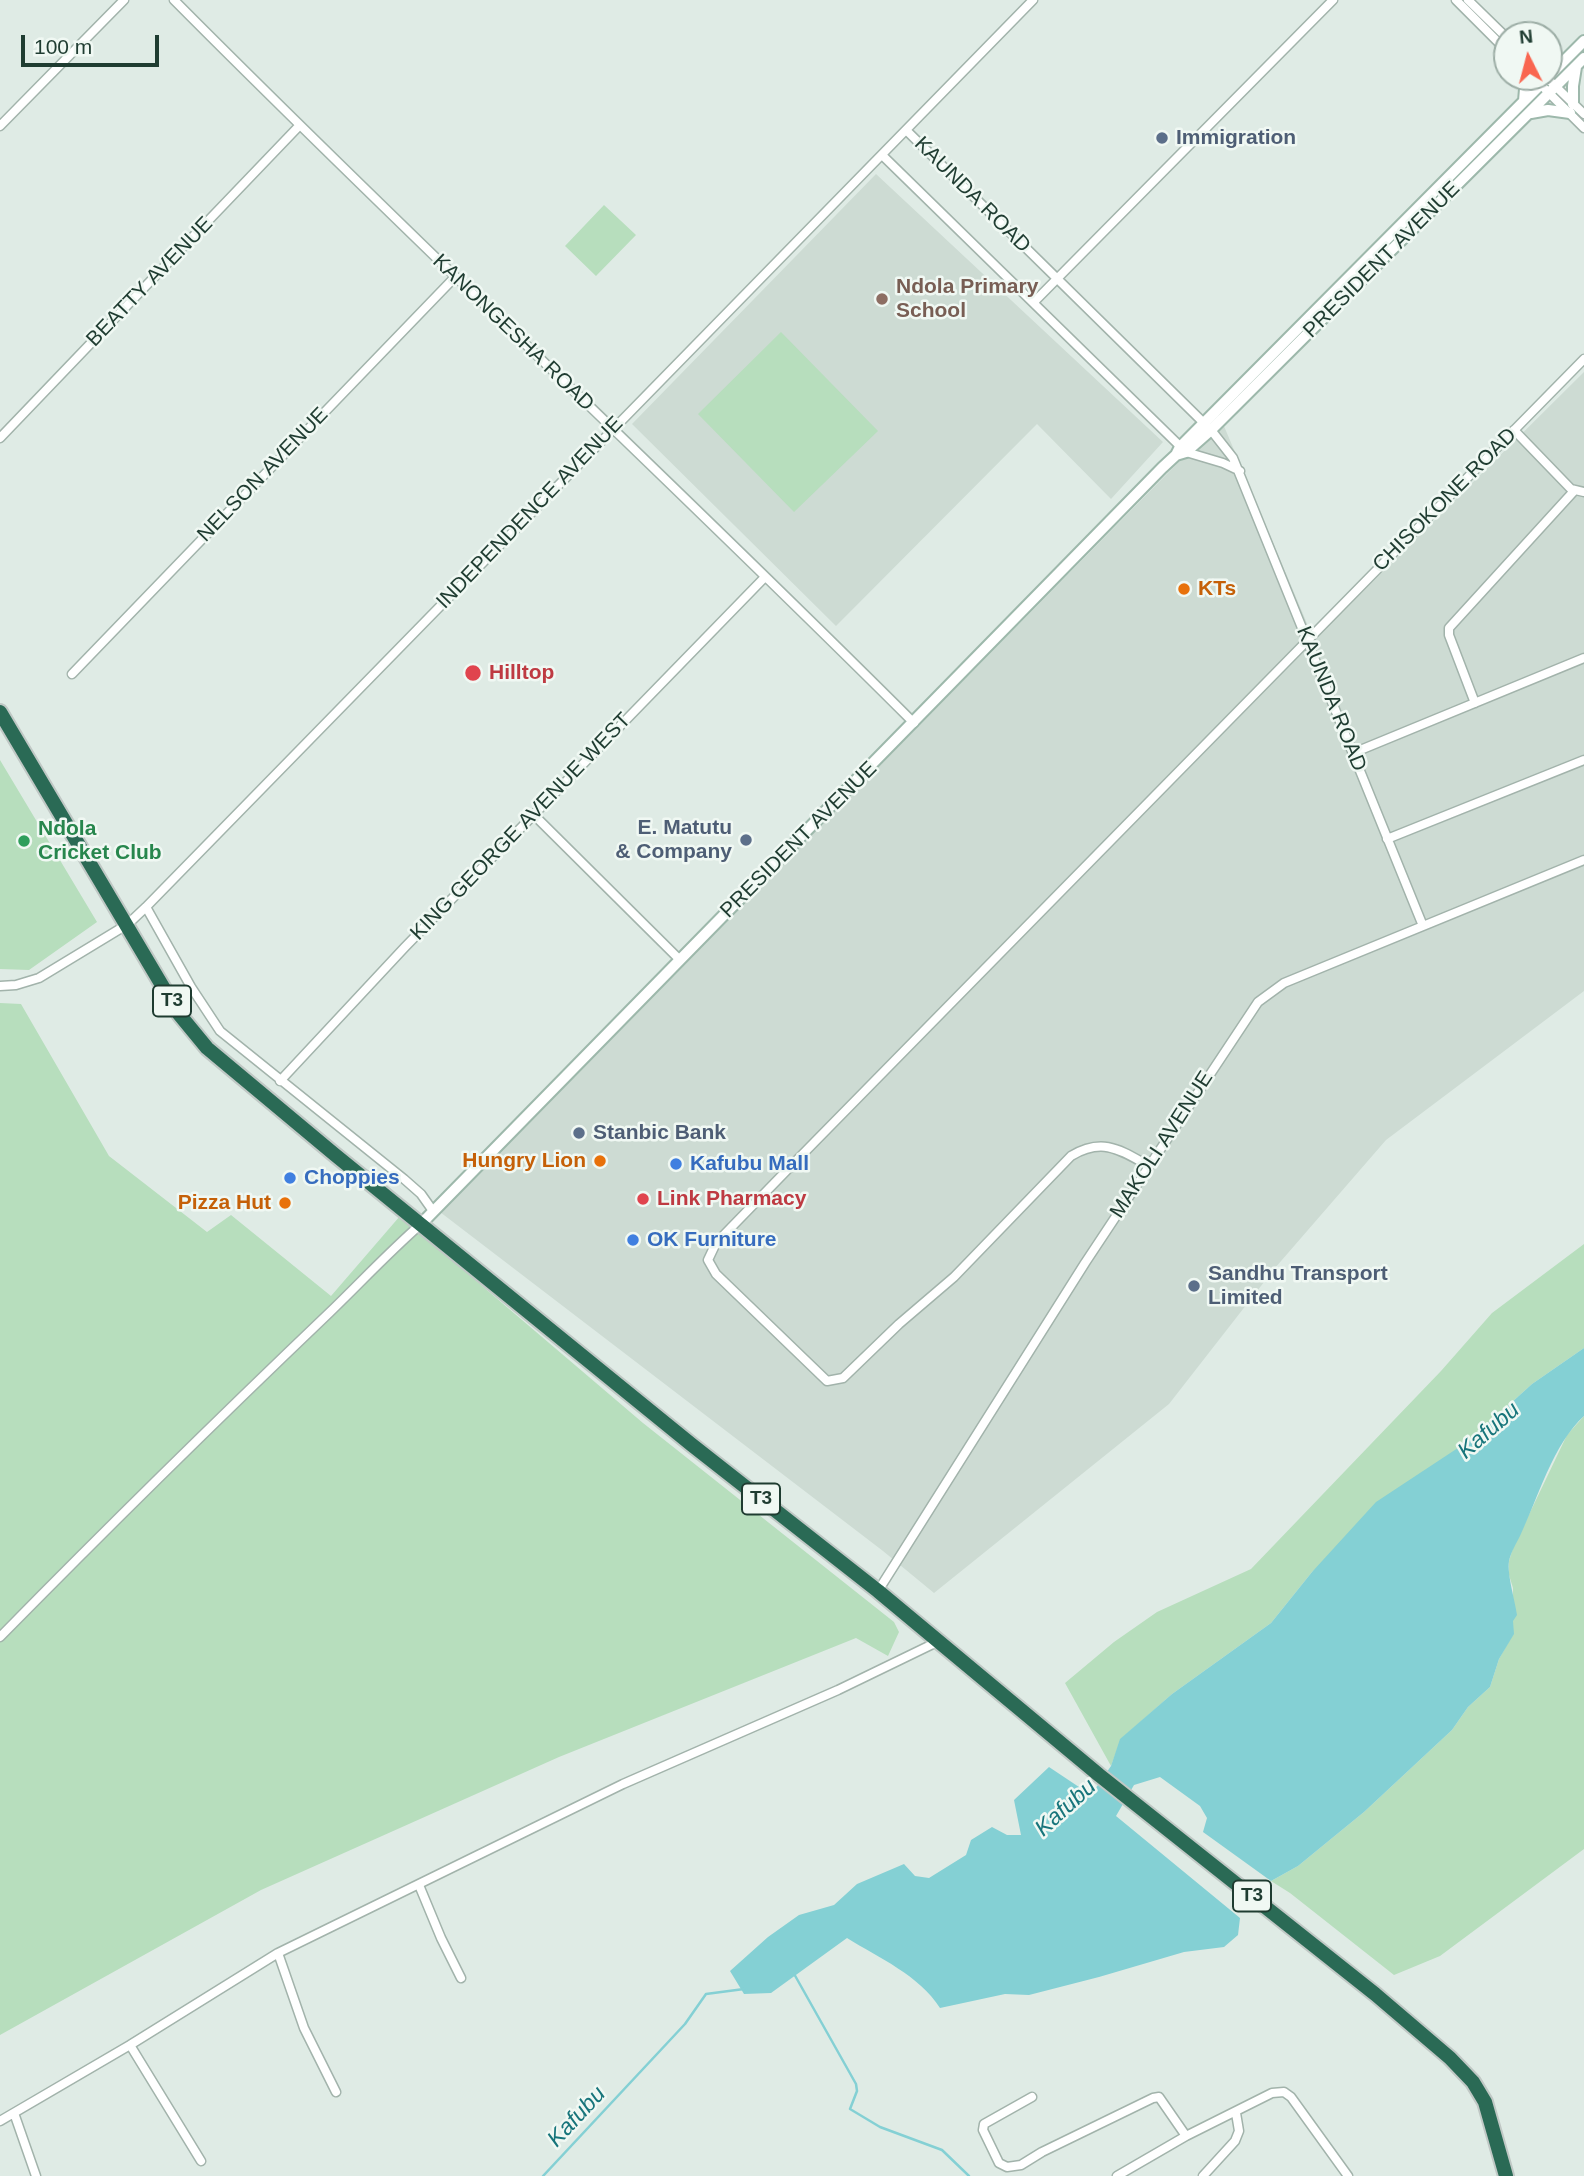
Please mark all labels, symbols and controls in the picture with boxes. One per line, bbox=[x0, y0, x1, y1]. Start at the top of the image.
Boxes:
scale bar bbox=[24, 21, 163, 65]
north arrow bbox=[1493, 21, 1563, 91]
text: N bbox=[1518, 25, 1534, 48]
text: 100 m bbox=[34, 35, 92, 58]
place label: Immigration bbox=[1176, 125, 1296, 151]
marker: Immigration bbox=[1154, 130, 1170, 146]
street label: KAUNDA ROAD bbox=[909, 132, 1035, 258]
street label: PRESIDENT AVENUE bbox=[1299, 177, 1465, 343]
street label: BEATTY AVENUE bbox=[82, 212, 218, 352]
street label: KANONGESHA ROAD bbox=[427, 249, 599, 417]
place label: Ndola Primary School bbox=[896, 274, 1038, 324]
marker: Ndola Primary School bbox=[874, 291, 890, 307]
street label: NELSON AVENUE bbox=[192, 403, 334, 547]
street label: INDEPENDENCE AVENUE bbox=[432, 412, 628, 614]
street label: CHISOKONE ROAD bbox=[1368, 423, 1522, 577]
place label: KTs bbox=[1198, 576, 1236, 602]
marker: KTs bbox=[1176, 581, 1192, 597]
street label: KAUNDA ROAD bbox=[1290, 623, 1372, 775]
place label: Hilltop bbox=[489, 660, 554, 686]
marker: Hilltop bbox=[463, 663, 483, 683]
street label: KING GEORGE AVENUE WEST bbox=[405, 708, 637, 946]
street label: PRESIDENT AVENUE bbox=[716, 757, 882, 923]
place label: E. Matutu & Company bbox=[615, 815, 732, 865]
place label: Ndola Cricket Club bbox=[38, 816, 162, 866]
marker: E. Matutu & Company bbox=[738, 832, 754, 848]
marker: Ndola Cricket Club bbox=[16, 833, 32, 849]
road number: T3 bbox=[153, 986, 191, 1016]
street label: MAKOLI AVENUE bbox=[1105, 1067, 1219, 1223]
place label: Stanbic Bank bbox=[593, 1120, 726, 1146]
marker: Stanbic Bank bbox=[571, 1125, 587, 1141]
place label: Hungry Lion bbox=[462, 1148, 586, 1174]
place label: Kafubu Mall bbox=[690, 1151, 809, 1177]
marker: Hungry Lion bbox=[592, 1153, 608, 1169]
marker: Kafubu Mall bbox=[668, 1156, 684, 1172]
place label: Choppies bbox=[304, 1165, 400, 1191]
marker: Choppies bbox=[282, 1170, 298, 1186]
place label: Link Pharmacy bbox=[657, 1186, 806, 1212]
place label: Pizza Hut bbox=[178, 1190, 271, 1216]
marker: Link Pharmacy bbox=[635, 1191, 651, 1207]
marker: Pizza Hut bbox=[277, 1195, 293, 1211]
place label: OK Furniture bbox=[647, 1227, 776, 1253]
marker: OK Furniture bbox=[625, 1232, 641, 1248]
place label: Sandhu Transport Limited bbox=[1208, 1261, 1388, 1311]
marker: Sandhu Transport Limited bbox=[1186, 1278, 1202, 1294]
water label: Kafubu bbox=[1452, 1397, 1526, 1465]
road number: T3 bbox=[742, 1484, 780, 1514]
water label: Kafubu bbox=[1030, 1773, 1102, 1843]
road number: T3 bbox=[1233, 1880, 1271, 1912]
water label: Kafubu bbox=[542, 2081, 612, 2153]

